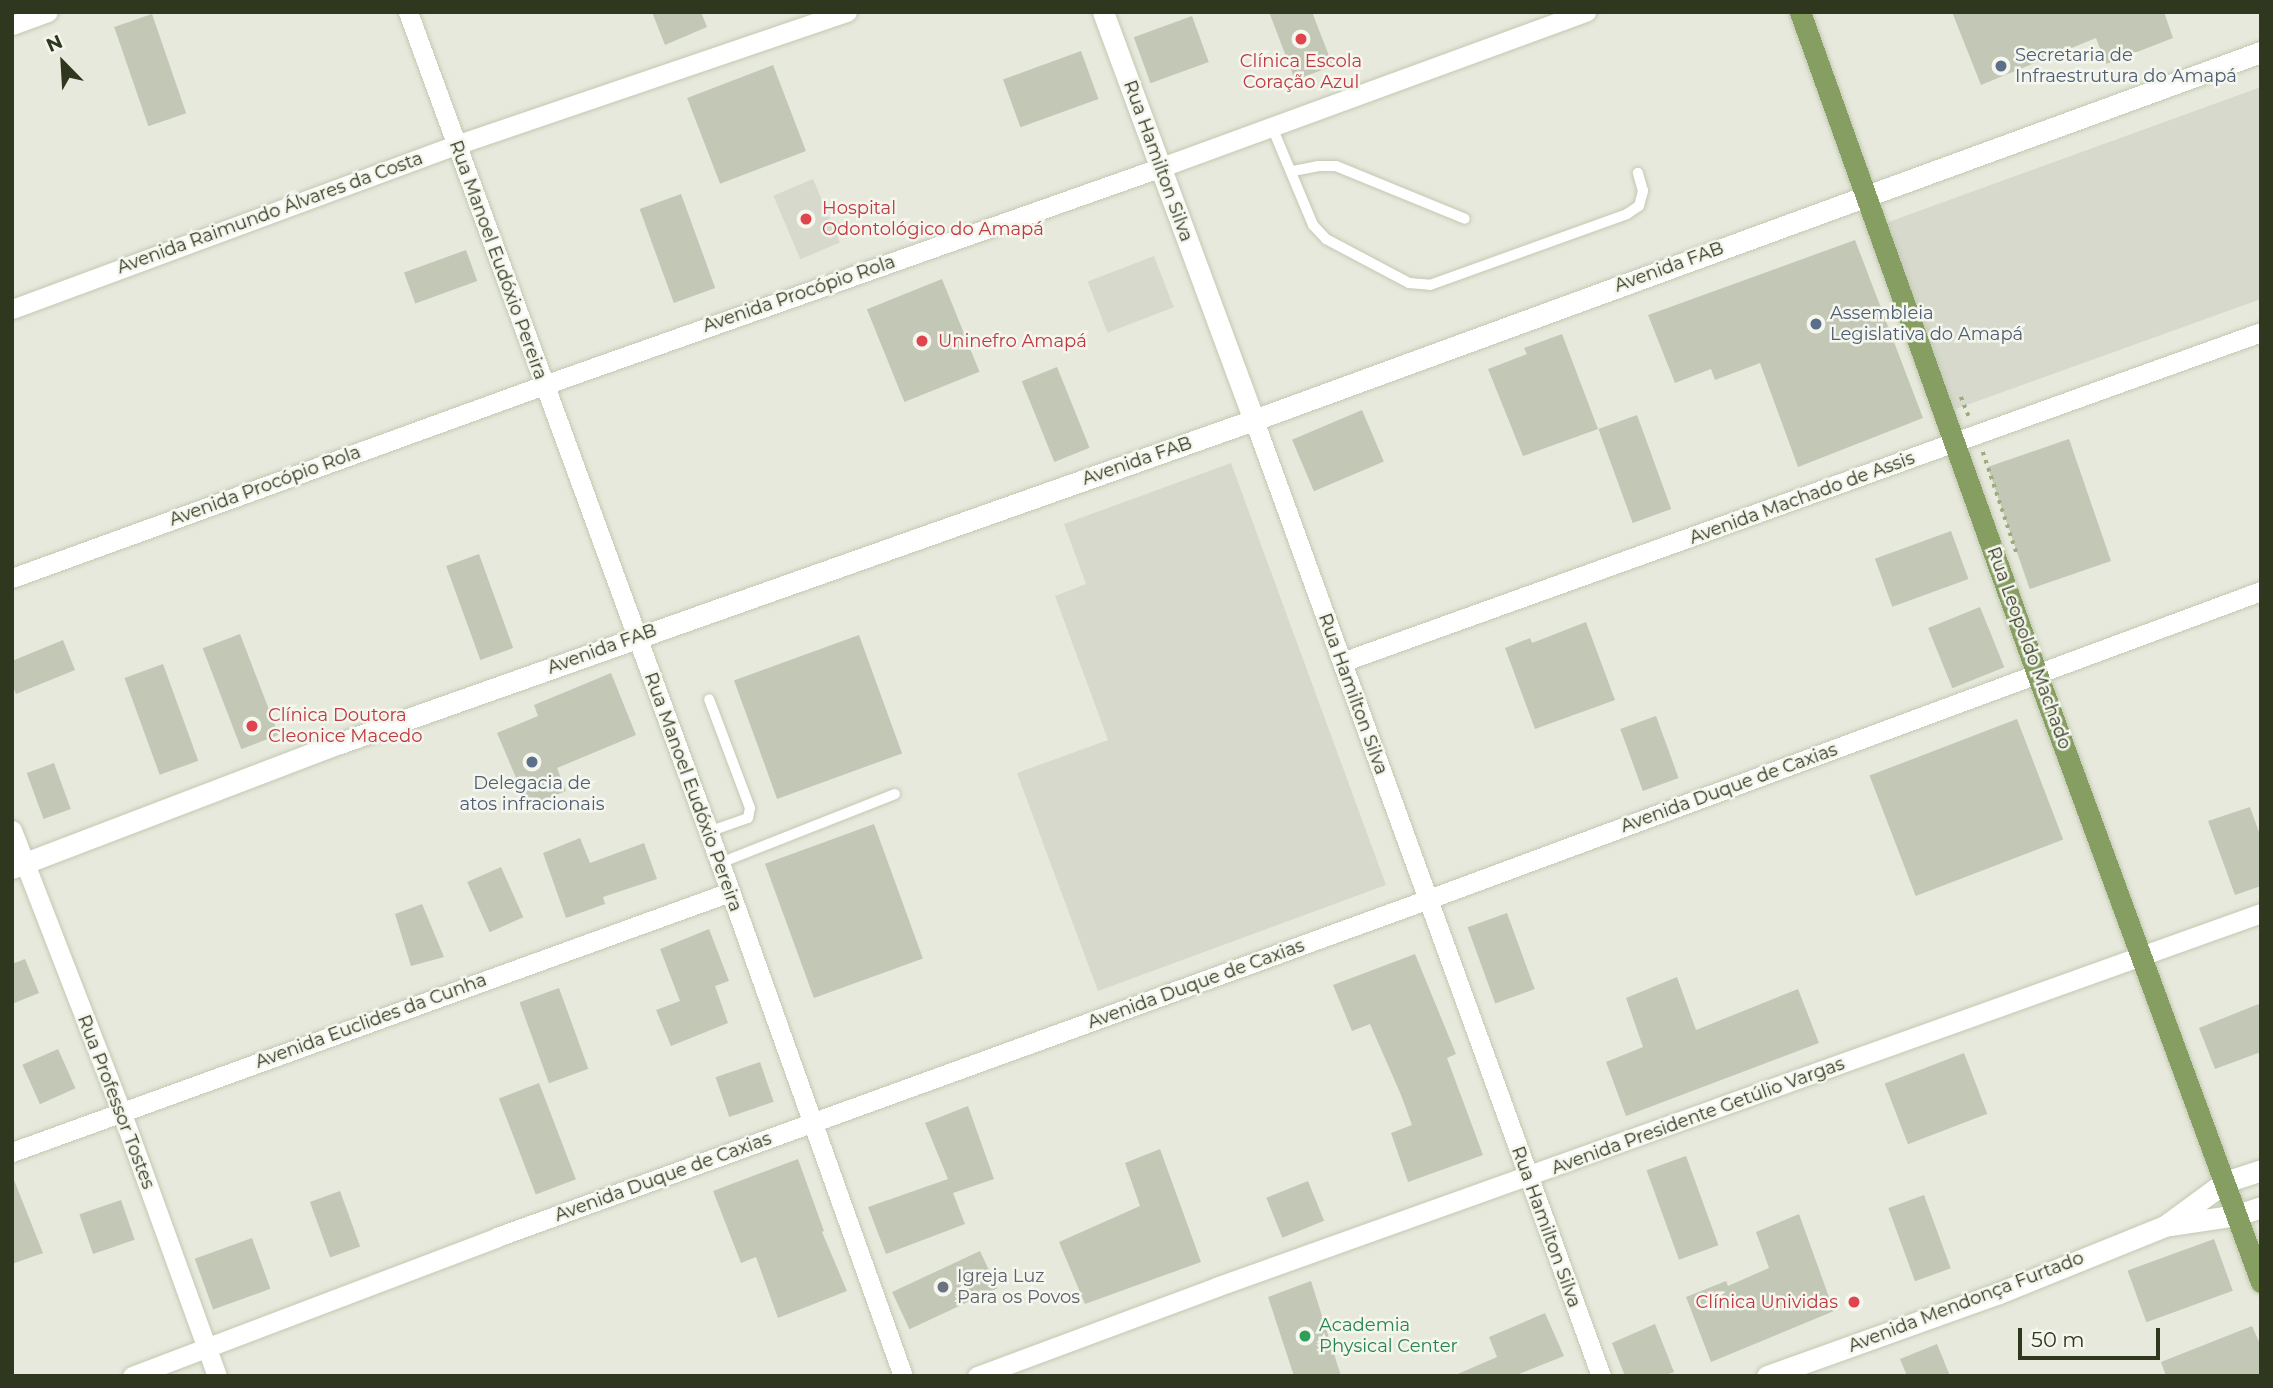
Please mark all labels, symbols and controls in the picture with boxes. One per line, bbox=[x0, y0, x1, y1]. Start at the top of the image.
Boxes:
north arrow bbox=[28, 28, 98, 98]
marker: Clínica Escola Coração Azul bbox=[1291, 29, 1311, 49]
text: N bbox=[43, 30, 66, 57]
place label: Secretaria de Infraestrutura do Amapá bbox=[2015, 45, 2237, 88]
place label: Clínica Escola Coração Azul bbox=[1240, 51, 1362, 94]
marker: Secretaria de Infraestrutura do Amapá bbox=[1993, 58, 2009, 74]
street label: Rua Hamilton Silva bbox=[1119, 77, 1197, 245]
street label: Rua Manoel Eudóxio Pereira bbox=[445, 137, 551, 383]
street label: Avenida Raimundo Álvares da Costa bbox=[114, 147, 426, 279]
place label: Hospital Odontológico do Amapá bbox=[822, 198, 1044, 241]
marker: Hospital Odontológico do Amapá bbox=[796, 209, 816, 229]
street label: Avenida FAB bbox=[1611, 237, 1727, 297]
street label: Avenida Procópio Rola bbox=[700, 251, 898, 337]
place label: Assembleia Legislativa do Amapá bbox=[1830, 303, 2023, 346]
marker: Assembleia Legislativa do Amapá bbox=[1808, 316, 1824, 332]
place label: Uninefro Amapá bbox=[938, 330, 1087, 352]
marker: Uninefro Amapá bbox=[912, 331, 932, 351]
street label: Avenida FAB bbox=[1079, 432, 1195, 490]
street label: Avenida Procópio Rola bbox=[166, 441, 364, 531]
street label: Avenida Machado de Assis bbox=[1687, 447, 1917, 549]
street label: Rua Leopoldo Machado bbox=[1982, 544, 2076, 752]
street label: Rua Hamilton Silva bbox=[1314, 610, 1392, 778]
street label: Avenida FAB bbox=[544, 619, 660, 679]
street label: Rua Manoel Eudóxio Pereira bbox=[640, 669, 746, 915]
place label: Clínica Doutora Cleonice Macedo bbox=[268, 705, 422, 748]
marker: Clínica Doutora Cleonice Macedo bbox=[242, 716, 262, 736]
street label: Avenida Duque de Caxias bbox=[1618, 739, 1840, 837]
marker: Delegacia de atos infracionais bbox=[524, 754, 540, 770]
place label: Delegacia de atos infracionais bbox=[459, 773, 605, 816]
street label: Avenida Duque de Caxias bbox=[1085, 935, 1307, 1033]
street label: Avenida Euclides da Cunha bbox=[252, 969, 490, 1073]
street label: Rua Professor Tostes bbox=[73, 1012, 159, 1192]
street label: Avenida Presidente Getúlio Vargas bbox=[1549, 1053, 1847, 1179]
street label: Avenida Duque de Caxias bbox=[552, 1128, 774, 1226]
street label: Rua Hamilton Silva bbox=[1507, 1143, 1585, 1311]
street label: Avenida Mendonça Furtado bbox=[1845, 1247, 2087, 1357]
place label: Igreja Luz Para os Povos bbox=[957, 1266, 1080, 1308]
marker: Igreja Luz Para os Povos bbox=[935, 1279, 951, 1295]
place label: Clínica Unividas bbox=[1696, 1291, 1838, 1313]
marker: Clínica Unividas bbox=[1844, 1292, 1864, 1312]
scale bar bbox=[2021, 1314, 2163, 1358]
place label: Academia Physical Center bbox=[1319, 1315, 1458, 1358]
text: 50 m bbox=[2031, 1327, 2085, 1352]
marker: Academia Physical Center bbox=[1297, 1328, 1313, 1344]

